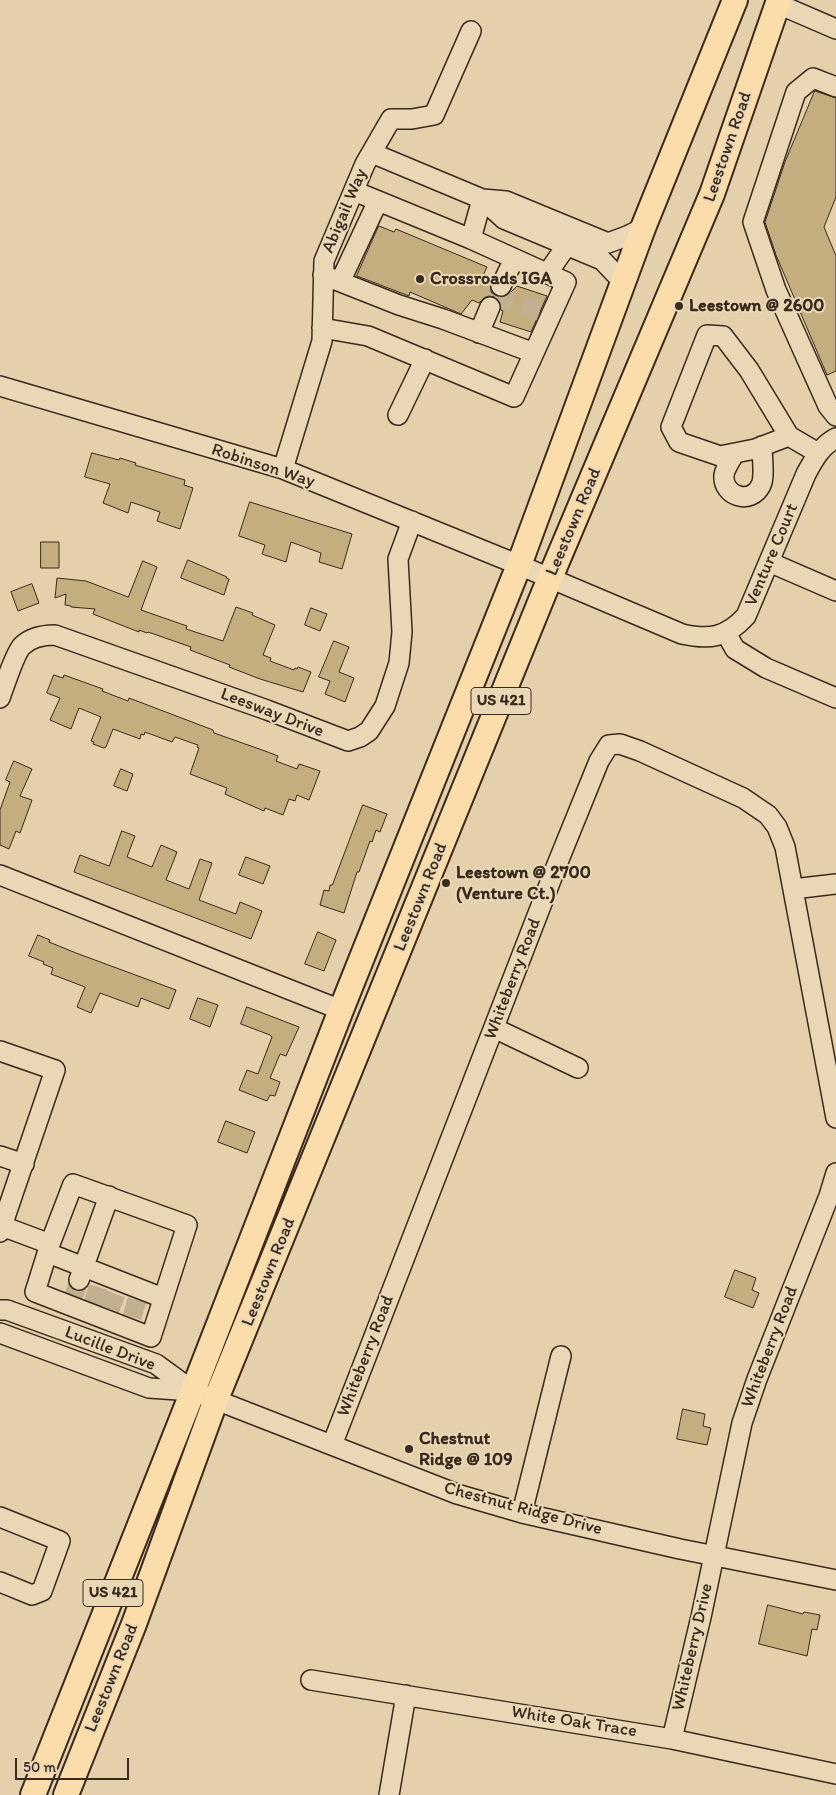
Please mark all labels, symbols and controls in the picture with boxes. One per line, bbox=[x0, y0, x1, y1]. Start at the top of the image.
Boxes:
street label: Leestown Road bbox=[699, 89, 757, 205]
street label: Abigail Way bbox=[318, 166, 372, 256]
place label: Crossroads IGA bbox=[430, 268, 552, 290]
marker: Crossroads IGA bbox=[414, 273, 426, 285]
place label: Leestown @ 2600 bbox=[689, 295, 824, 317]
marker: Leestown @ 2600 bbox=[673, 300, 685, 312]
street label: Robinson Way bbox=[209, 439, 317, 493]
street label: Leestown Road bbox=[542, 465, 606, 579]
street label: Venture Court bbox=[741, 500, 803, 610]
street label: Leesway Drive bbox=[217, 683, 327, 743]
road number: US 421 bbox=[471, 688, 531, 714]
street label: Leestown Road bbox=[389, 839, 453, 955]
place label: Leestown @ 2700 (Venture Ct.) bbox=[456, 862, 591, 904]
marker: Leestown @ 2700 (Venture Ct.) bbox=[440, 877, 452, 889]
street label: Whiteberry Road bbox=[480, 915, 546, 1043]
street label: Leestown Road bbox=[237, 1214, 301, 1330]
street label: Whiteberry Road bbox=[737, 1283, 803, 1411]
street label: Whiteberry Road bbox=[333, 1292, 399, 1420]
street label: Lucille Drive bbox=[62, 1322, 158, 1376]
place label: Chestnut Ridge @ 109 bbox=[419, 1428, 513, 1470]
marker: Chestnut Ridge @ 109 bbox=[403, 1443, 415, 1455]
street label: Chestnut Ridge Drive bbox=[441, 1477, 605, 1541]
road number: US 421 bbox=[83, 1580, 143, 1606]
street label: Whiteberry Drive bbox=[668, 1581, 718, 1713]
street label: Leestown Road bbox=[80, 1620, 144, 1736]
street label: White Oak Trace bbox=[510, 1701, 638, 1743]
scale bar bbox=[18, 1748, 131, 1780]
text: 50 m bbox=[23, 1758, 56, 1776]

